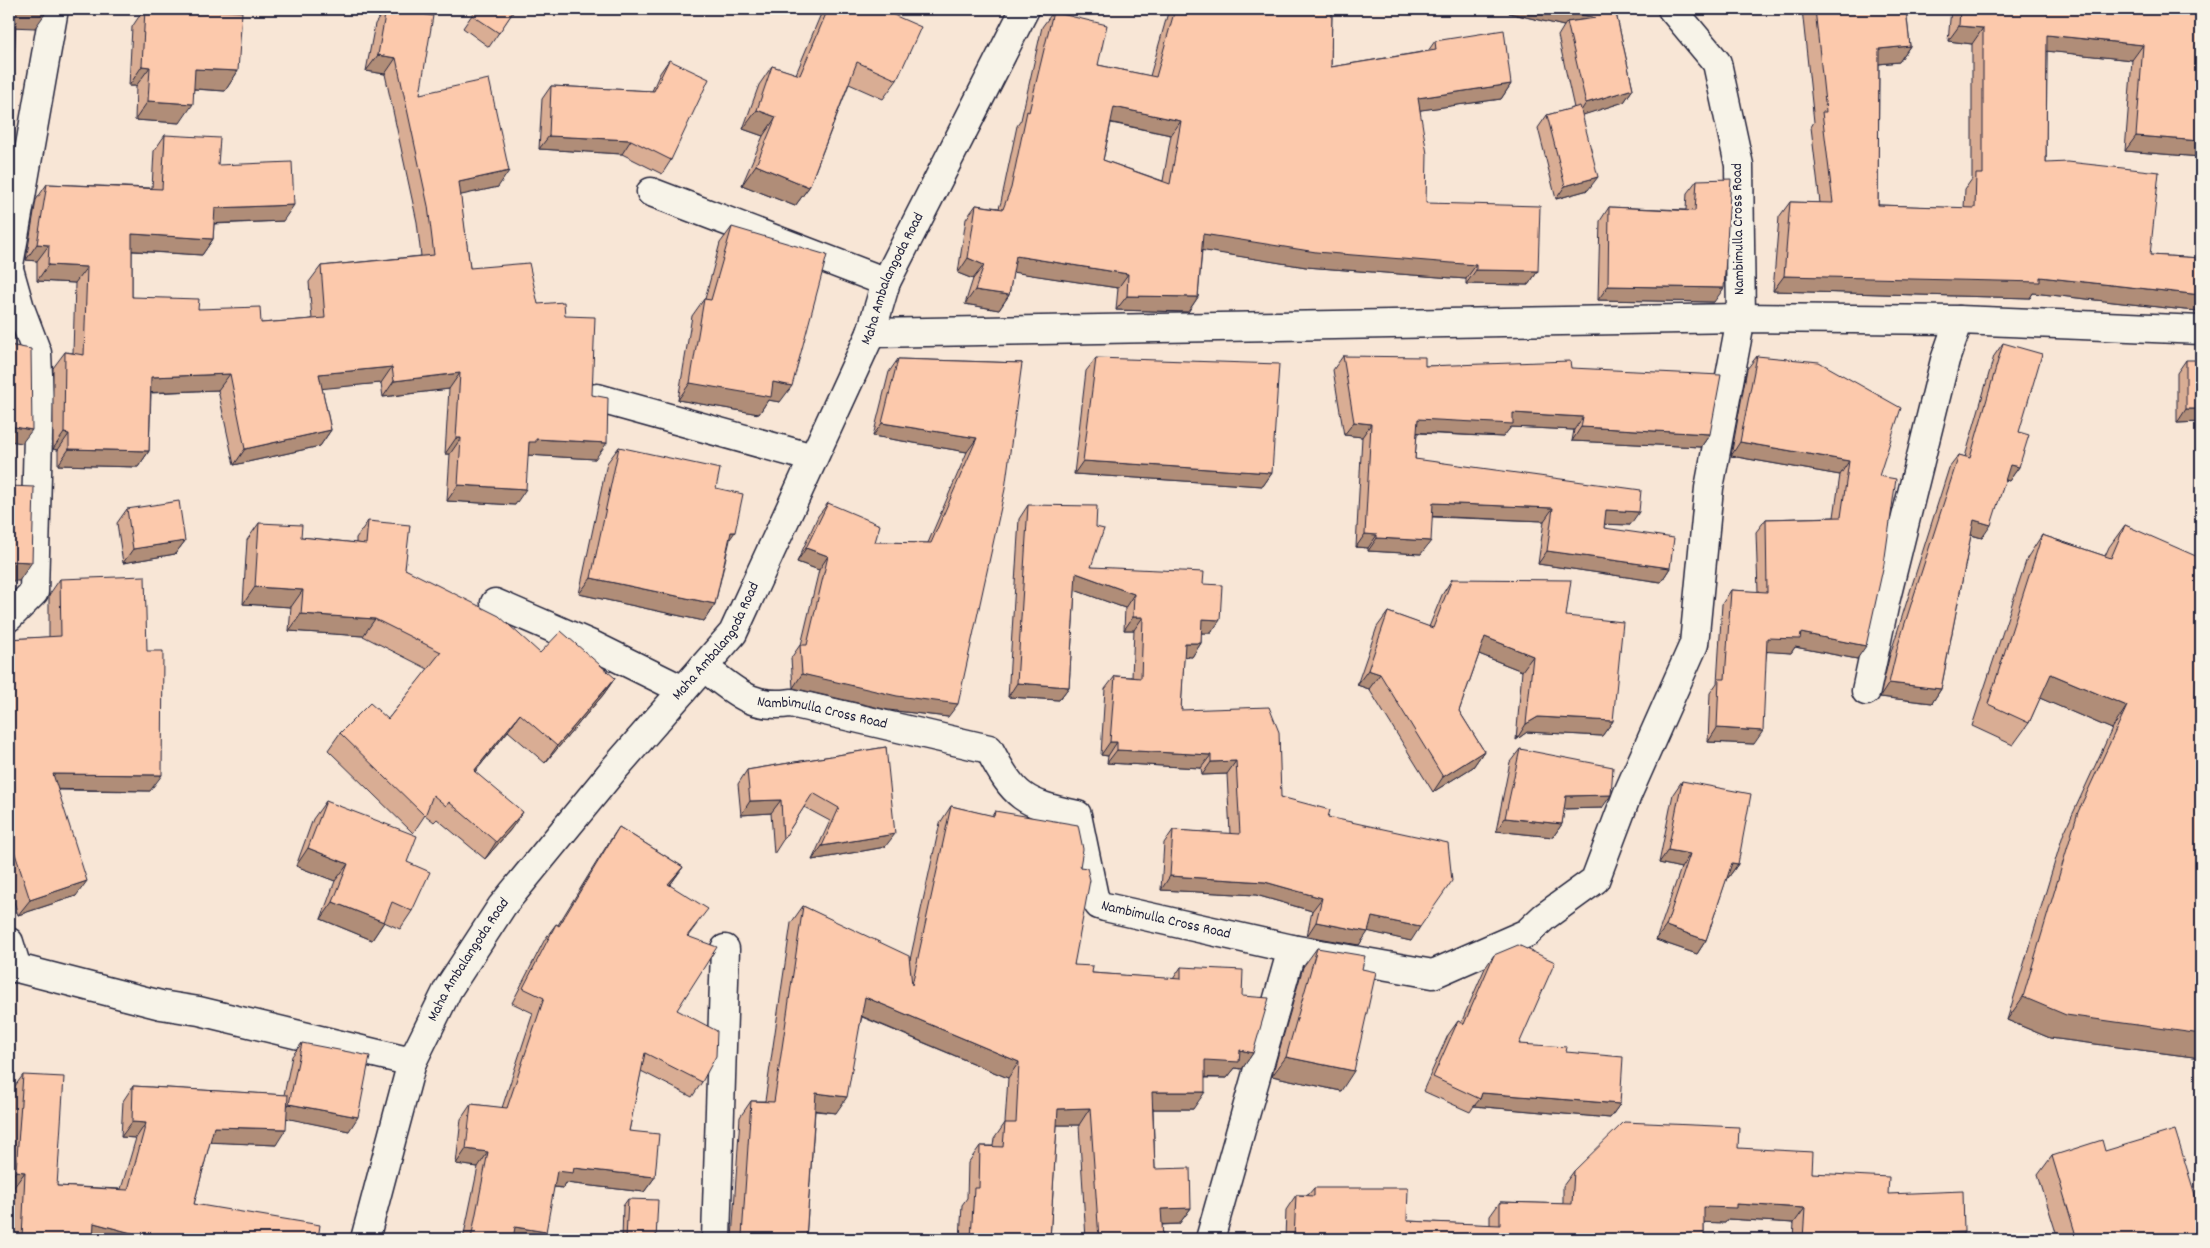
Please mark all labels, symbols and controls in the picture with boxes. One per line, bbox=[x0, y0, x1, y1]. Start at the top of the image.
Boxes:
street label: Nambimulla Cross Road bbox=[1727, 163, 1751, 295]
street label: Maha Ambalangoda Road bbox=[856, 209, 930, 349]
street label: Maha Ambalangoda Road bbox=[667, 579, 766, 706]
street label: Nambimulla Cross Road bbox=[755, 691, 889, 736]
street label: Maha Ambalangoda Road bbox=[422, 893, 515, 1026]
street label: Nambimulla Cross Road bbox=[1098, 895, 1233, 946]

